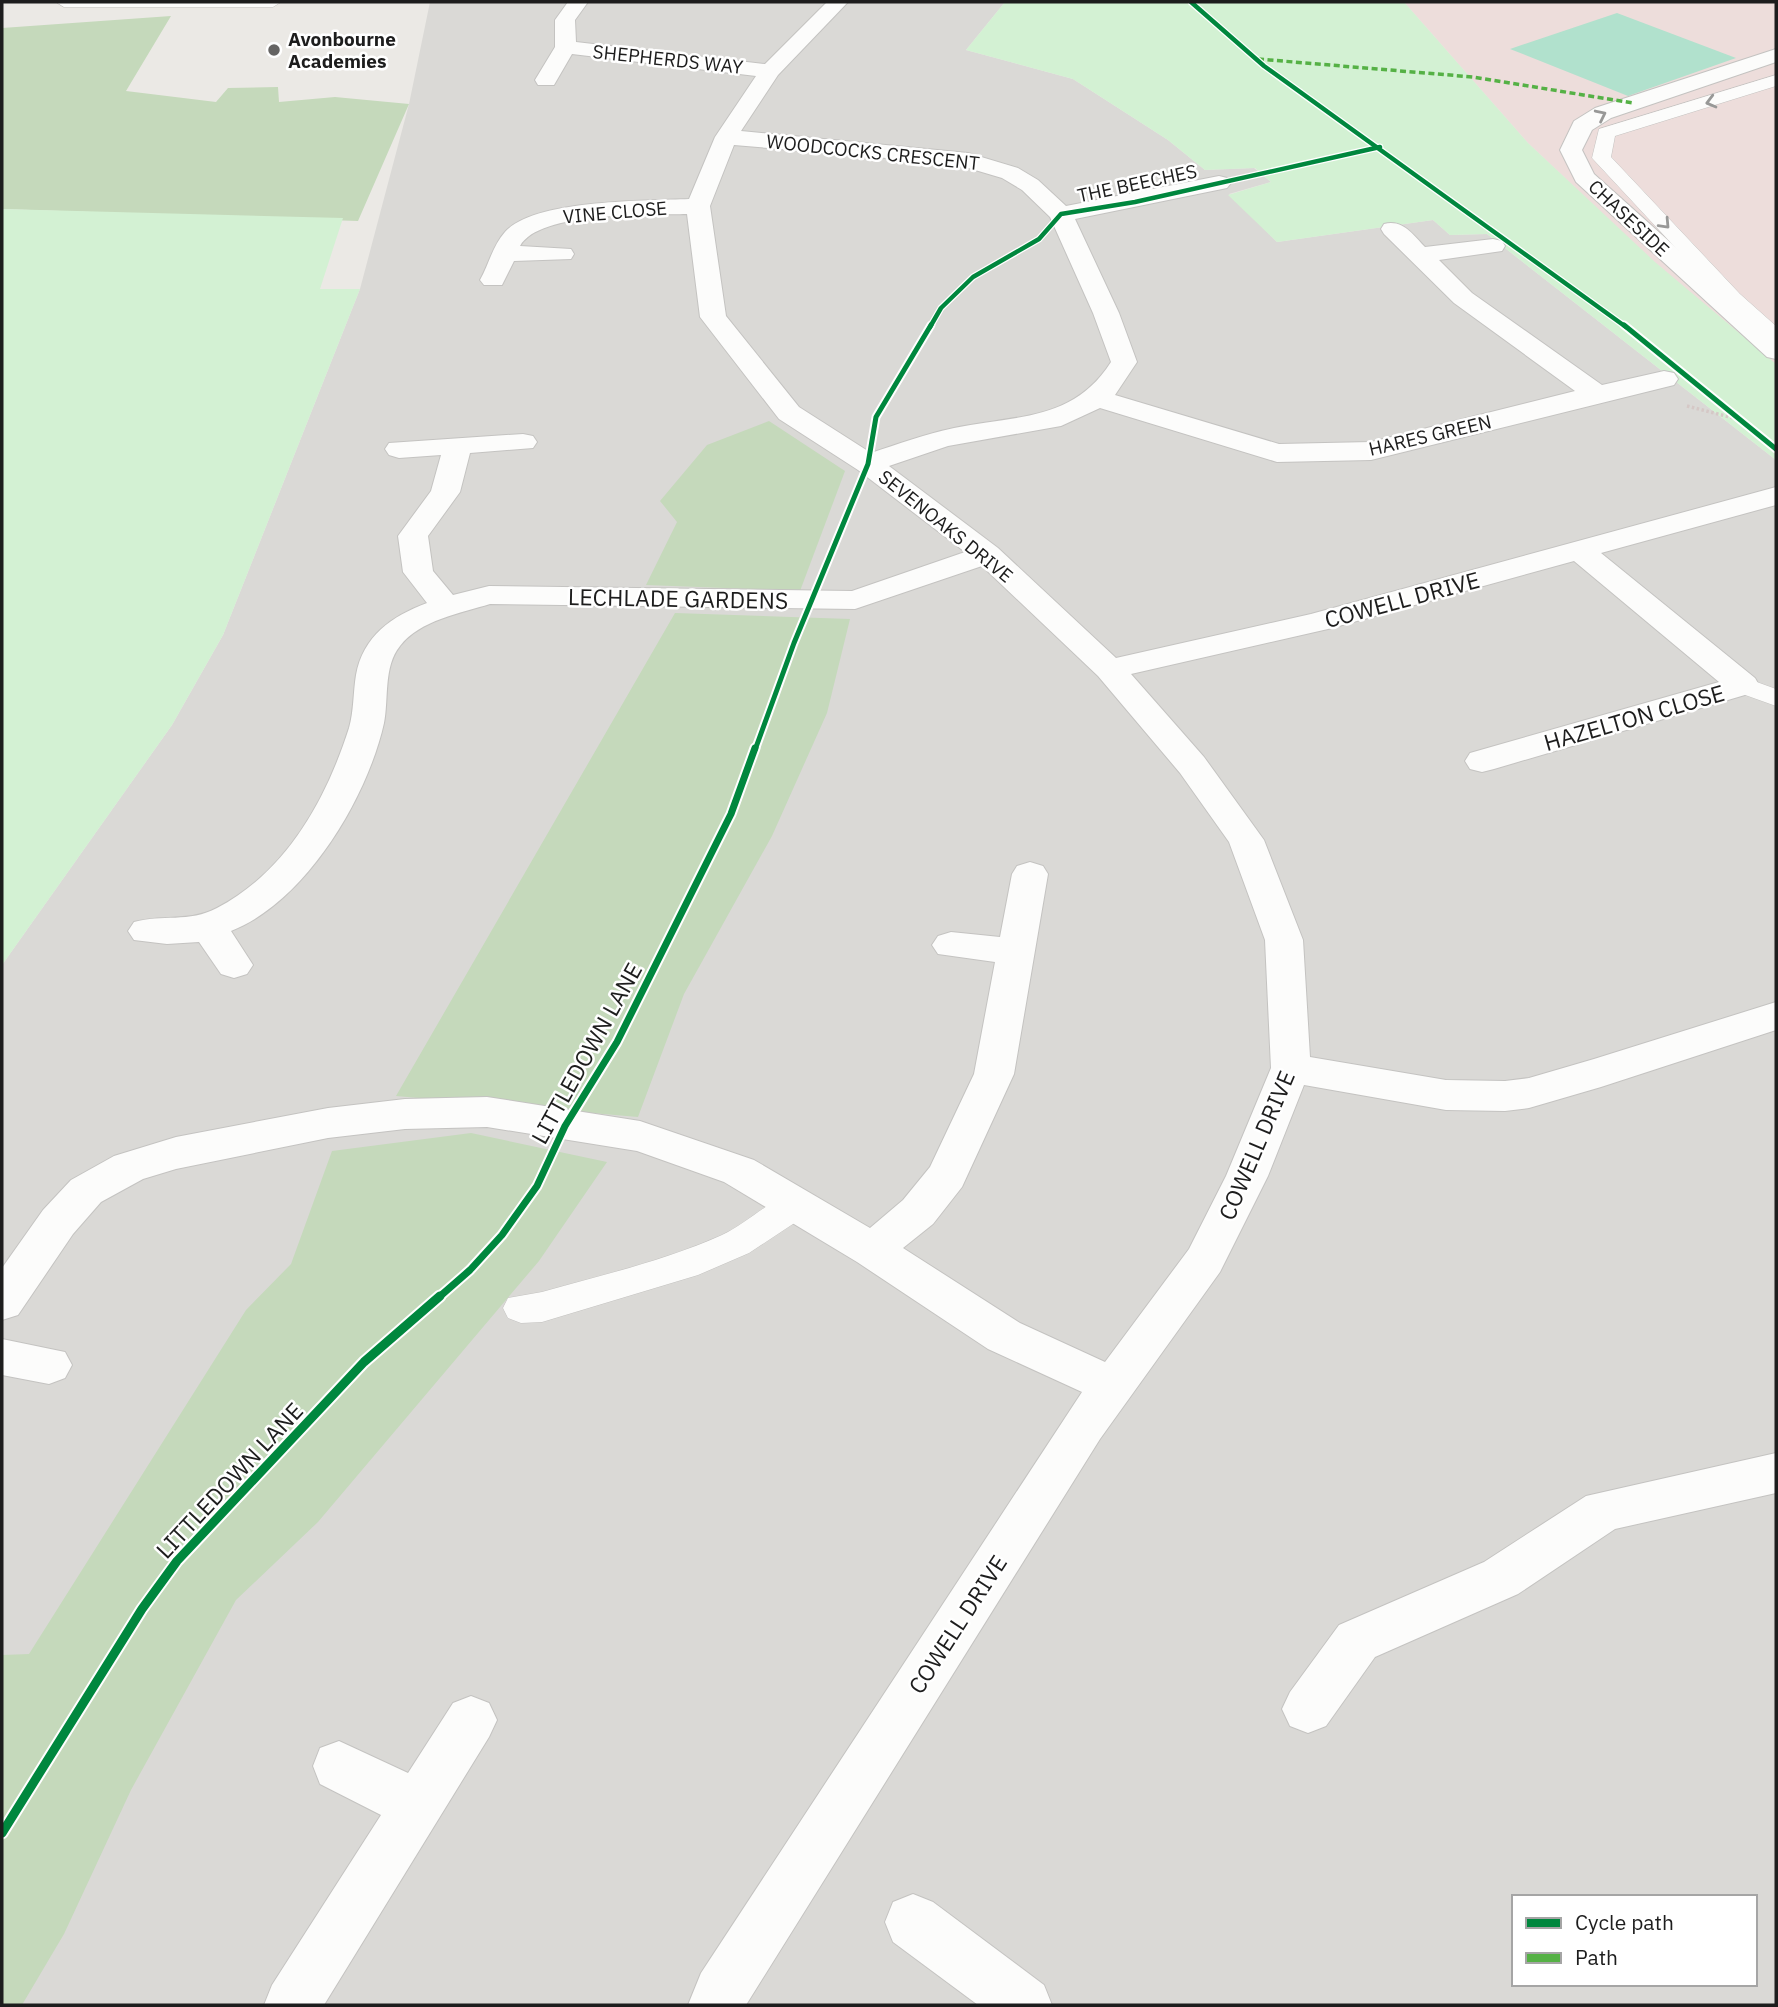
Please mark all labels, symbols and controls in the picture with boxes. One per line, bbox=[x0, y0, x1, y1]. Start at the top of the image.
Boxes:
place label: Avonbourne Academies bbox=[288, 27, 396, 73]
street label: SHEPHERDS WAY bbox=[592, 39, 745, 79]
marker: Avonbourne Academies bbox=[266, 42, 282, 58]
one-way arrow bbox=[1706, 93, 1718, 108]
one-way arrow bbox=[1594, 110, 1606, 124]
street label: WOODCOCKS CRESCENT bbox=[765, 129, 981, 175]
street label: THE BEECHES bbox=[1075, 159, 1199, 207]
street label: CHASESIDE bbox=[1584, 174, 1674, 262]
street label: VINE CLOSE bbox=[562, 195, 668, 229]
one-way arrow bbox=[1657, 216, 1670, 229]
street label: HARES GREEN bbox=[1366, 409, 1494, 461]
street label: SEVENOAKS DRIVE bbox=[874, 464, 1018, 588]
street label: COWELL DRIVE bbox=[1321, 564, 1483, 634]
street label: LECHLADE GARDENS bbox=[568, 581, 788, 615]
street label: HAZELTON CLOSE bbox=[1540, 677, 1728, 757]
street label: LITTLEDOWN LANE bbox=[524, 957, 648, 1149]
street label: COWELL DRIVE bbox=[1211, 1066, 1301, 1224]
street label: LITTLEDOWN LANE bbox=[149, 1396, 309, 1564]
street label: COWELL DRIVE bbox=[901, 1549, 1013, 1699]
legend bbox=[1512, 1895, 1757, 1986]
text: Cycle path bbox=[1575, 1908, 1674, 1936]
text: Path bbox=[1575, 1943, 1618, 1971]

